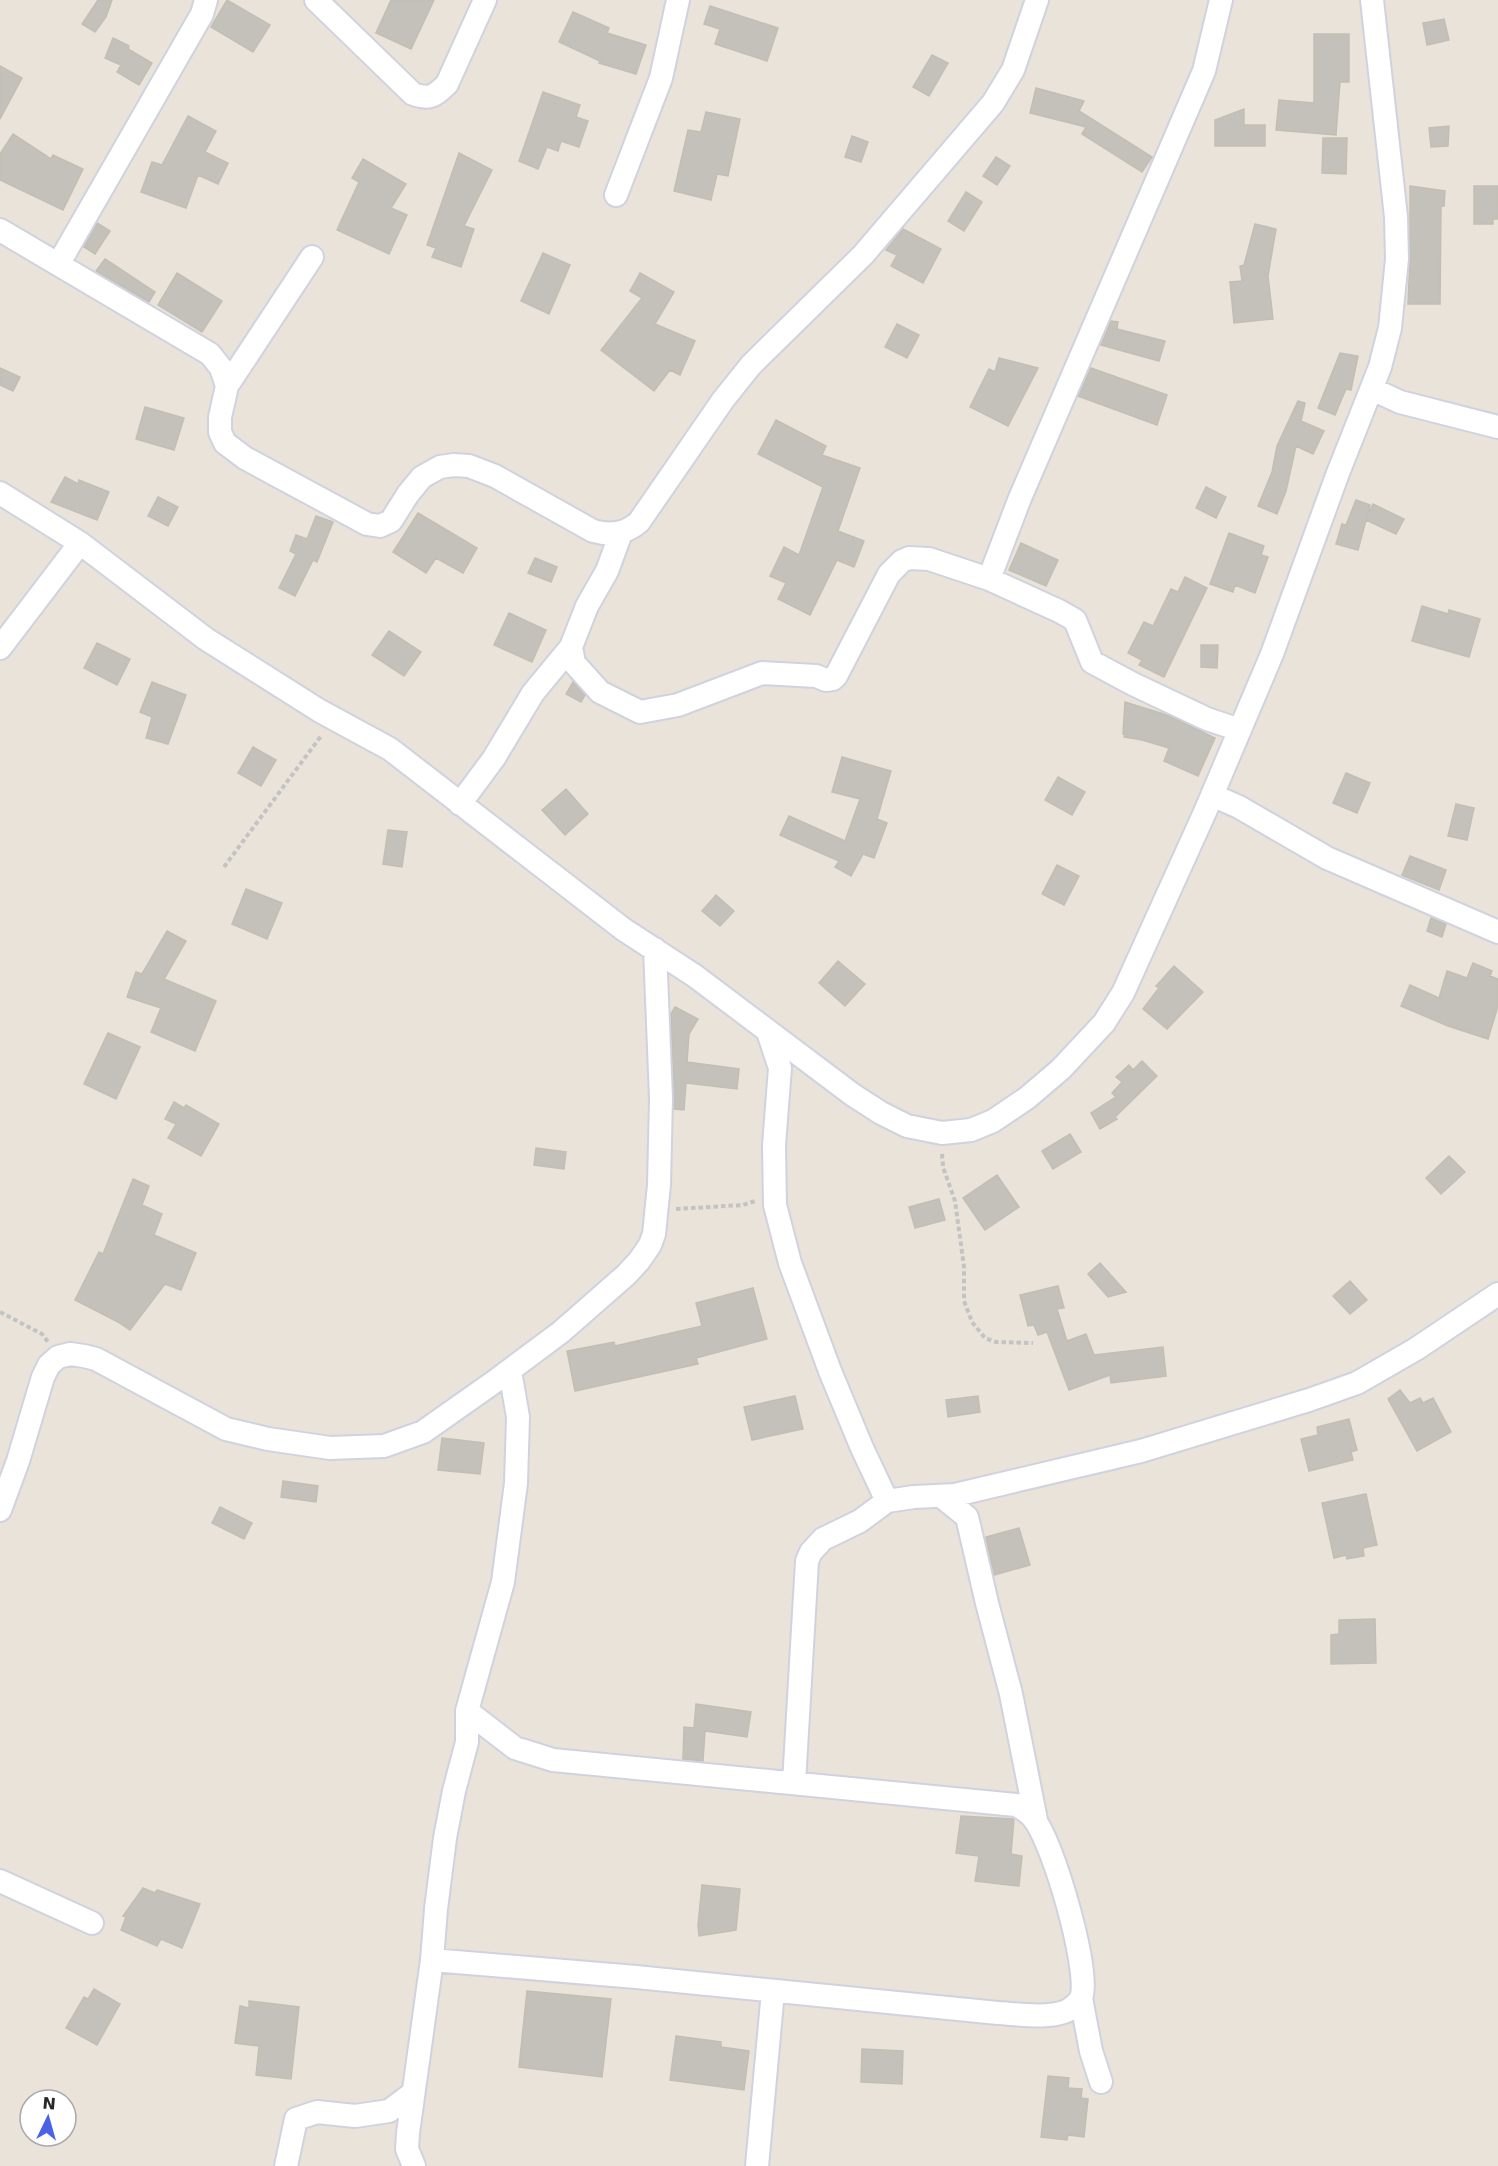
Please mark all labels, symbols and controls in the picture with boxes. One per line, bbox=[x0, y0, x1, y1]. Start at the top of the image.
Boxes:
north arrow bbox=[18, 2088, 78, 2148]
text: N bbox=[42, 2094, 57, 2114]

